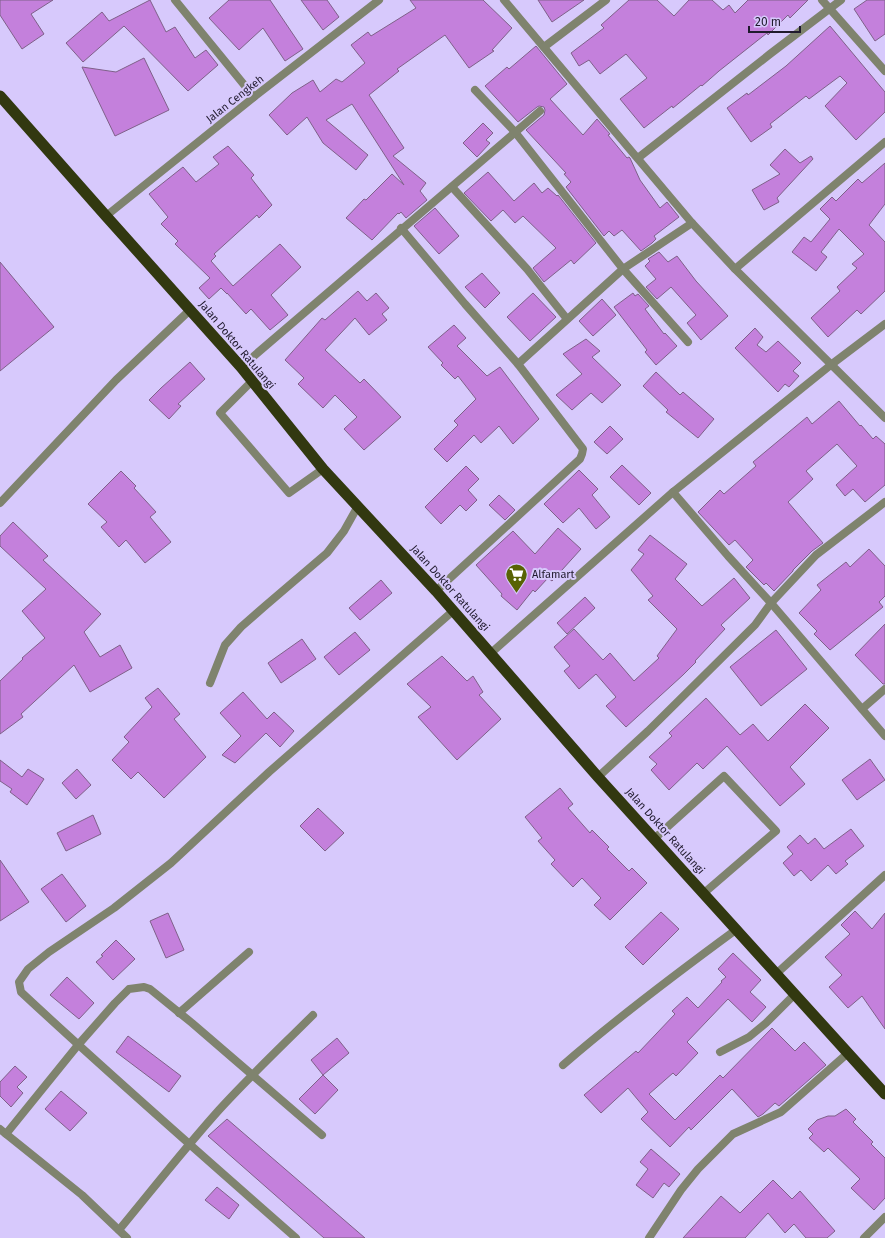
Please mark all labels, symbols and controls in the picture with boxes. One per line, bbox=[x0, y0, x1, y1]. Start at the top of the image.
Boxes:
scale bar bbox=[749, 8, 800, 34]
text: 20 m bbox=[755, 15, 781, 29]
street label: Jalan Cengkeh bbox=[203, 72, 267, 126]
street label: Jalan Doktor Ratulangi bbox=[196, 298, 278, 392]
street label: Jalan Doktor Ratulangi bbox=[408, 542, 492, 634]
supermarket icon: Alfamart bbox=[503, 561, 529, 594]
place label: Alfamart bbox=[532, 568, 575, 581]
street label: Jalan Doktor Ratulangi bbox=[623, 785, 707, 877]

